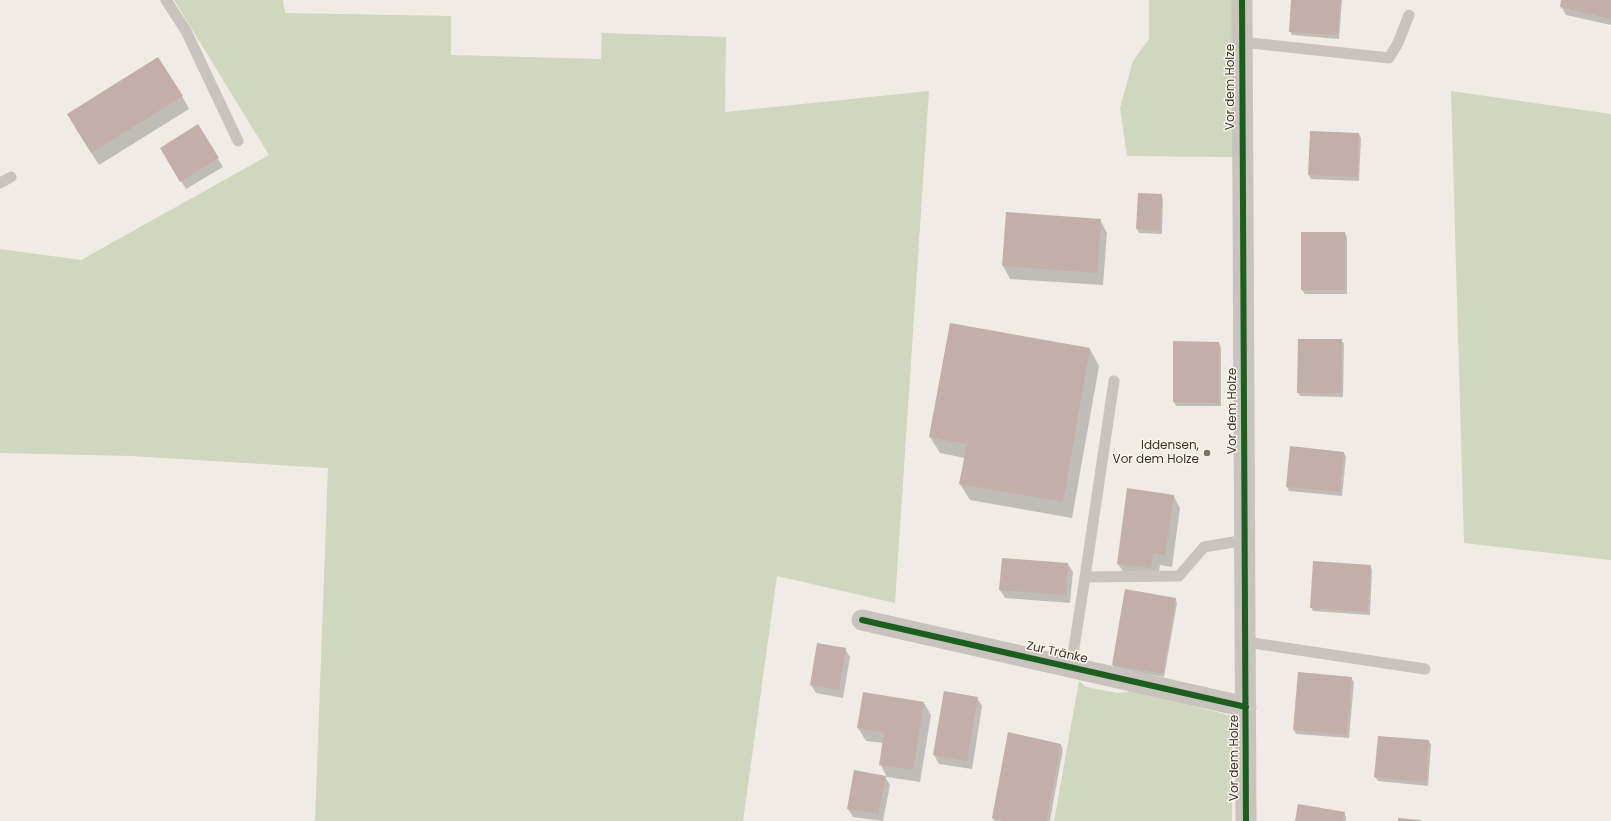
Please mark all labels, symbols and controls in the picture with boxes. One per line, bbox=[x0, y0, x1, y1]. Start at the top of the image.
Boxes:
street label: Vor dem Holze bbox=[1224, 44, 1238, 130]
street label: Vor dem Holze bbox=[1226, 368, 1240, 454]
place label: Iddensen, Vor dem Holze bbox=[1113, 439, 1199, 467]
marker: Iddensen, Vor dem Holze bbox=[1202, 448, 1212, 458]
street label: Zur Tränke bbox=[1025, 639, 1089, 667]
street label: Vor dem Holze bbox=[1228, 715, 1242, 801]

